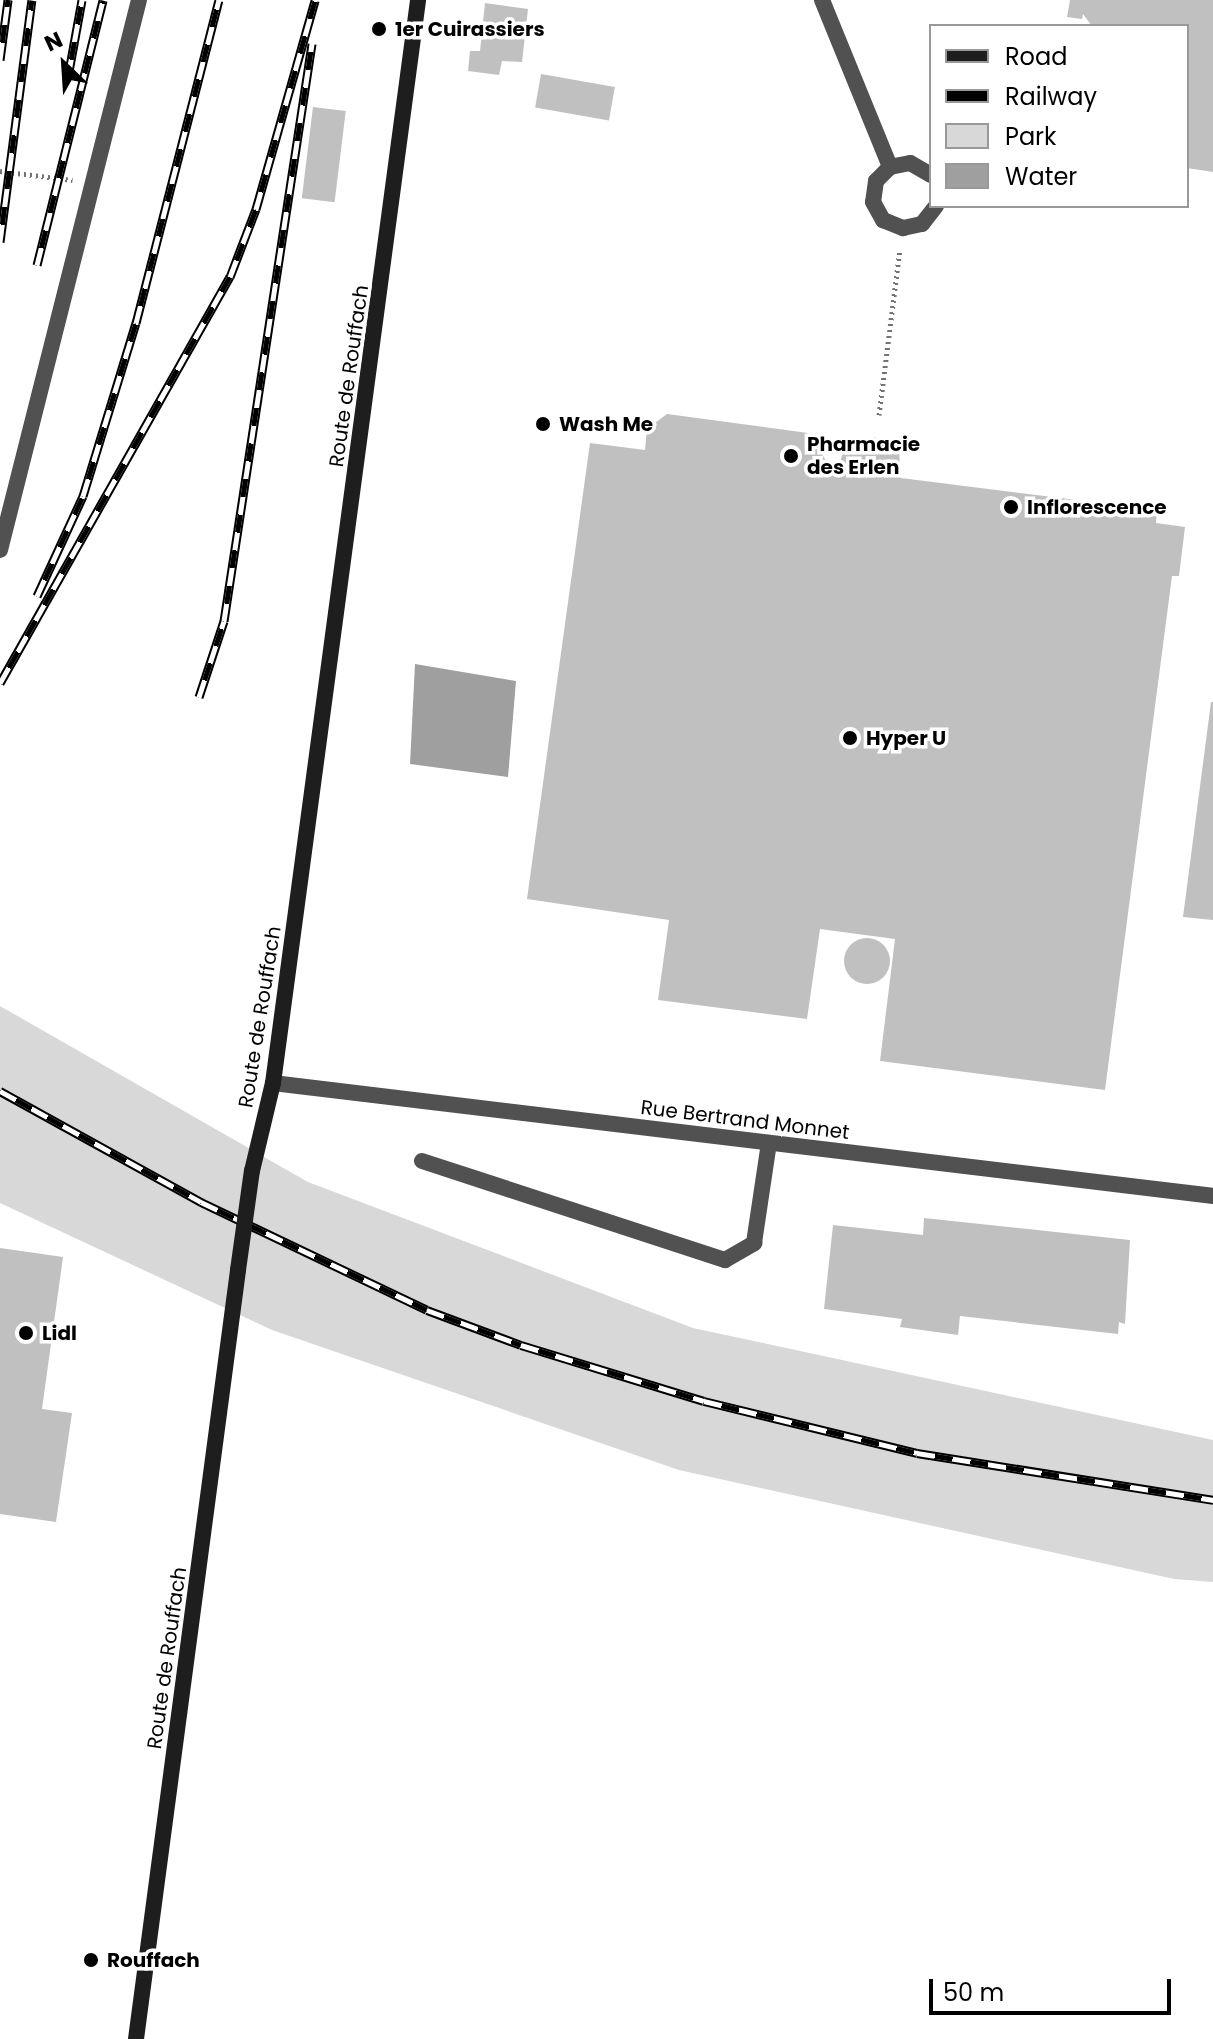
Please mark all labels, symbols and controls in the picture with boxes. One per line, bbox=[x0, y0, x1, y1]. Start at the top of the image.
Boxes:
place label: 1er Cuirassiers bbox=[395, 17, 545, 41]
marker: 1er Cuirassiers bbox=[370, 20, 388, 38]
north arrow bbox=[24, 24, 104, 104]
text: N bbox=[40, 24, 68, 59]
legend bbox=[929, 24, 1189, 208]
text: Road bbox=[1005, 40, 1067, 73]
text: Railway bbox=[1005, 80, 1097, 113]
text: Park bbox=[1005, 120, 1056, 153]
text: Water bbox=[1005, 160, 1077, 193]
street label: Route de Rouffach bbox=[324, 284, 374, 468]
place label: Wash Me bbox=[559, 412, 653, 436]
marker: Wash Me bbox=[534, 415, 552, 433]
place label: Pharmacie des Erlen bbox=[807, 432, 920, 479]
marker: Pharmacie des Erlen bbox=[782, 447, 800, 465]
place label: Inflorescence bbox=[1027, 495, 1167, 519]
marker: Inflorescence bbox=[1002, 498, 1020, 516]
place label: Hyper U bbox=[866, 726, 946, 750]
marker: Hyper U bbox=[841, 729, 859, 747]
street label: Route de Rouffach bbox=[234, 925, 286, 1109]
street label: Rue Bertrand Monnet bbox=[639, 1095, 851, 1145]
place label: Lidl bbox=[42, 1321, 77, 1345]
marker: Lidl bbox=[17, 1324, 35, 1342]
street label: Route de Rouffach bbox=[142, 1566, 192, 1750]
place label: Rouffach bbox=[107, 1948, 200, 1972]
marker: Rouffach bbox=[82, 1951, 100, 1969]
scale bar bbox=[933, 1963, 1175, 2013]
text: 50 m bbox=[943, 1976, 1004, 2009]

